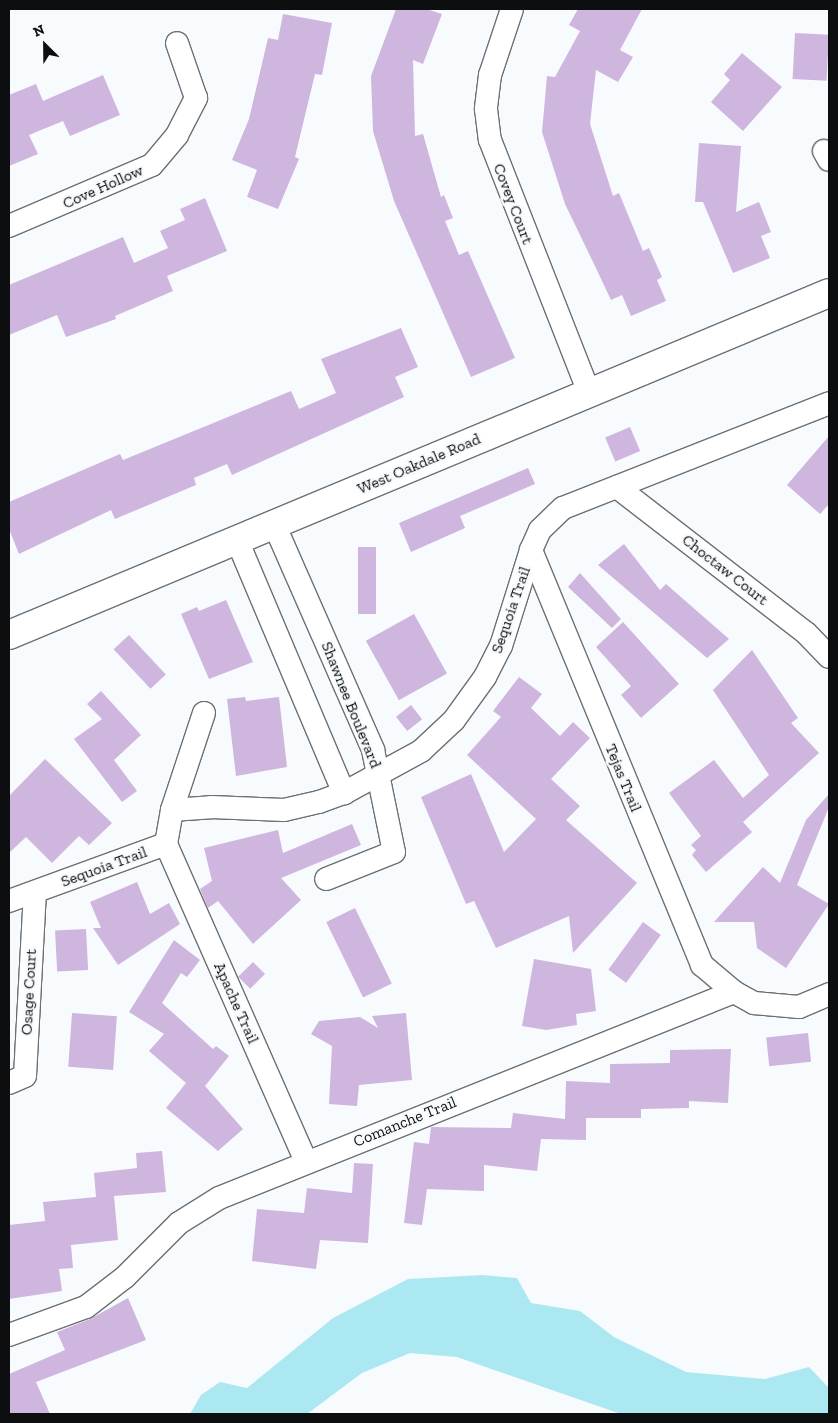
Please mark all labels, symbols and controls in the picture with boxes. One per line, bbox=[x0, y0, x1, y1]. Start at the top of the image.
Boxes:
north arrow bbox=[20, 20, 70, 70]
text: N bbox=[31, 21, 47, 41]
street label: Cove Hollow bbox=[60, 161, 146, 213]
street label: Covey Court bbox=[489, 161, 537, 247]
street label: West Oakdale Road bbox=[354, 429, 484, 499]
street label: Choctaw Court bbox=[678, 530, 772, 610]
street label: Sequoia Trail bbox=[487, 564, 535, 656]
street label: Shawnee Boulevard bbox=[317, 639, 385, 771]
street label: Tejas Trail bbox=[601, 741, 645, 815]
street label: Sequoia Trail bbox=[58, 843, 150, 891]
street label: Osage Court bbox=[17, 948, 41, 1036]
street label: Apache Trail bbox=[209, 959, 263, 1047]
street label: Comanche Trail bbox=[351, 1093, 459, 1151]

